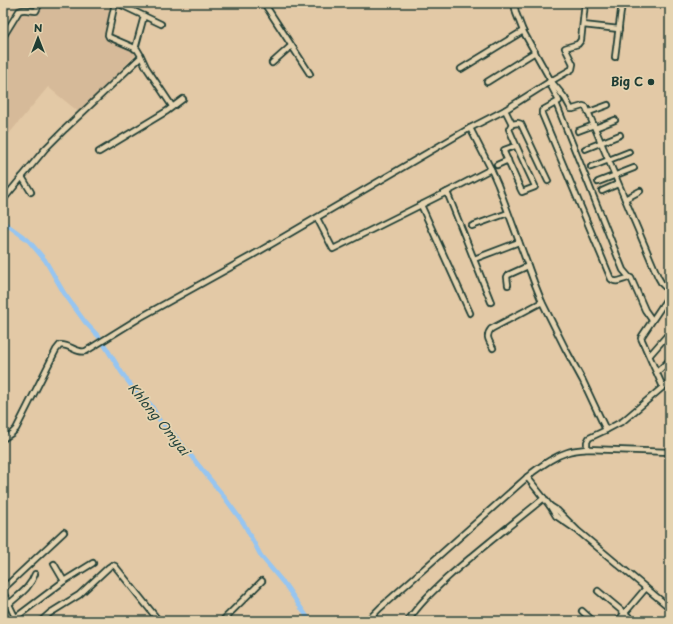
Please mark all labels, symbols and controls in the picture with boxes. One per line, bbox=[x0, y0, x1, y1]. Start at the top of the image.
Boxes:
north arrow bbox=[18, 18, 58, 58]
text: N bbox=[34, 19, 43, 36]
place label: Big C bbox=[611, 72, 643, 90]
marker: Big C bbox=[646, 77, 656, 87]
water label: Khlong Omyai bbox=[124, 378, 196, 461]

